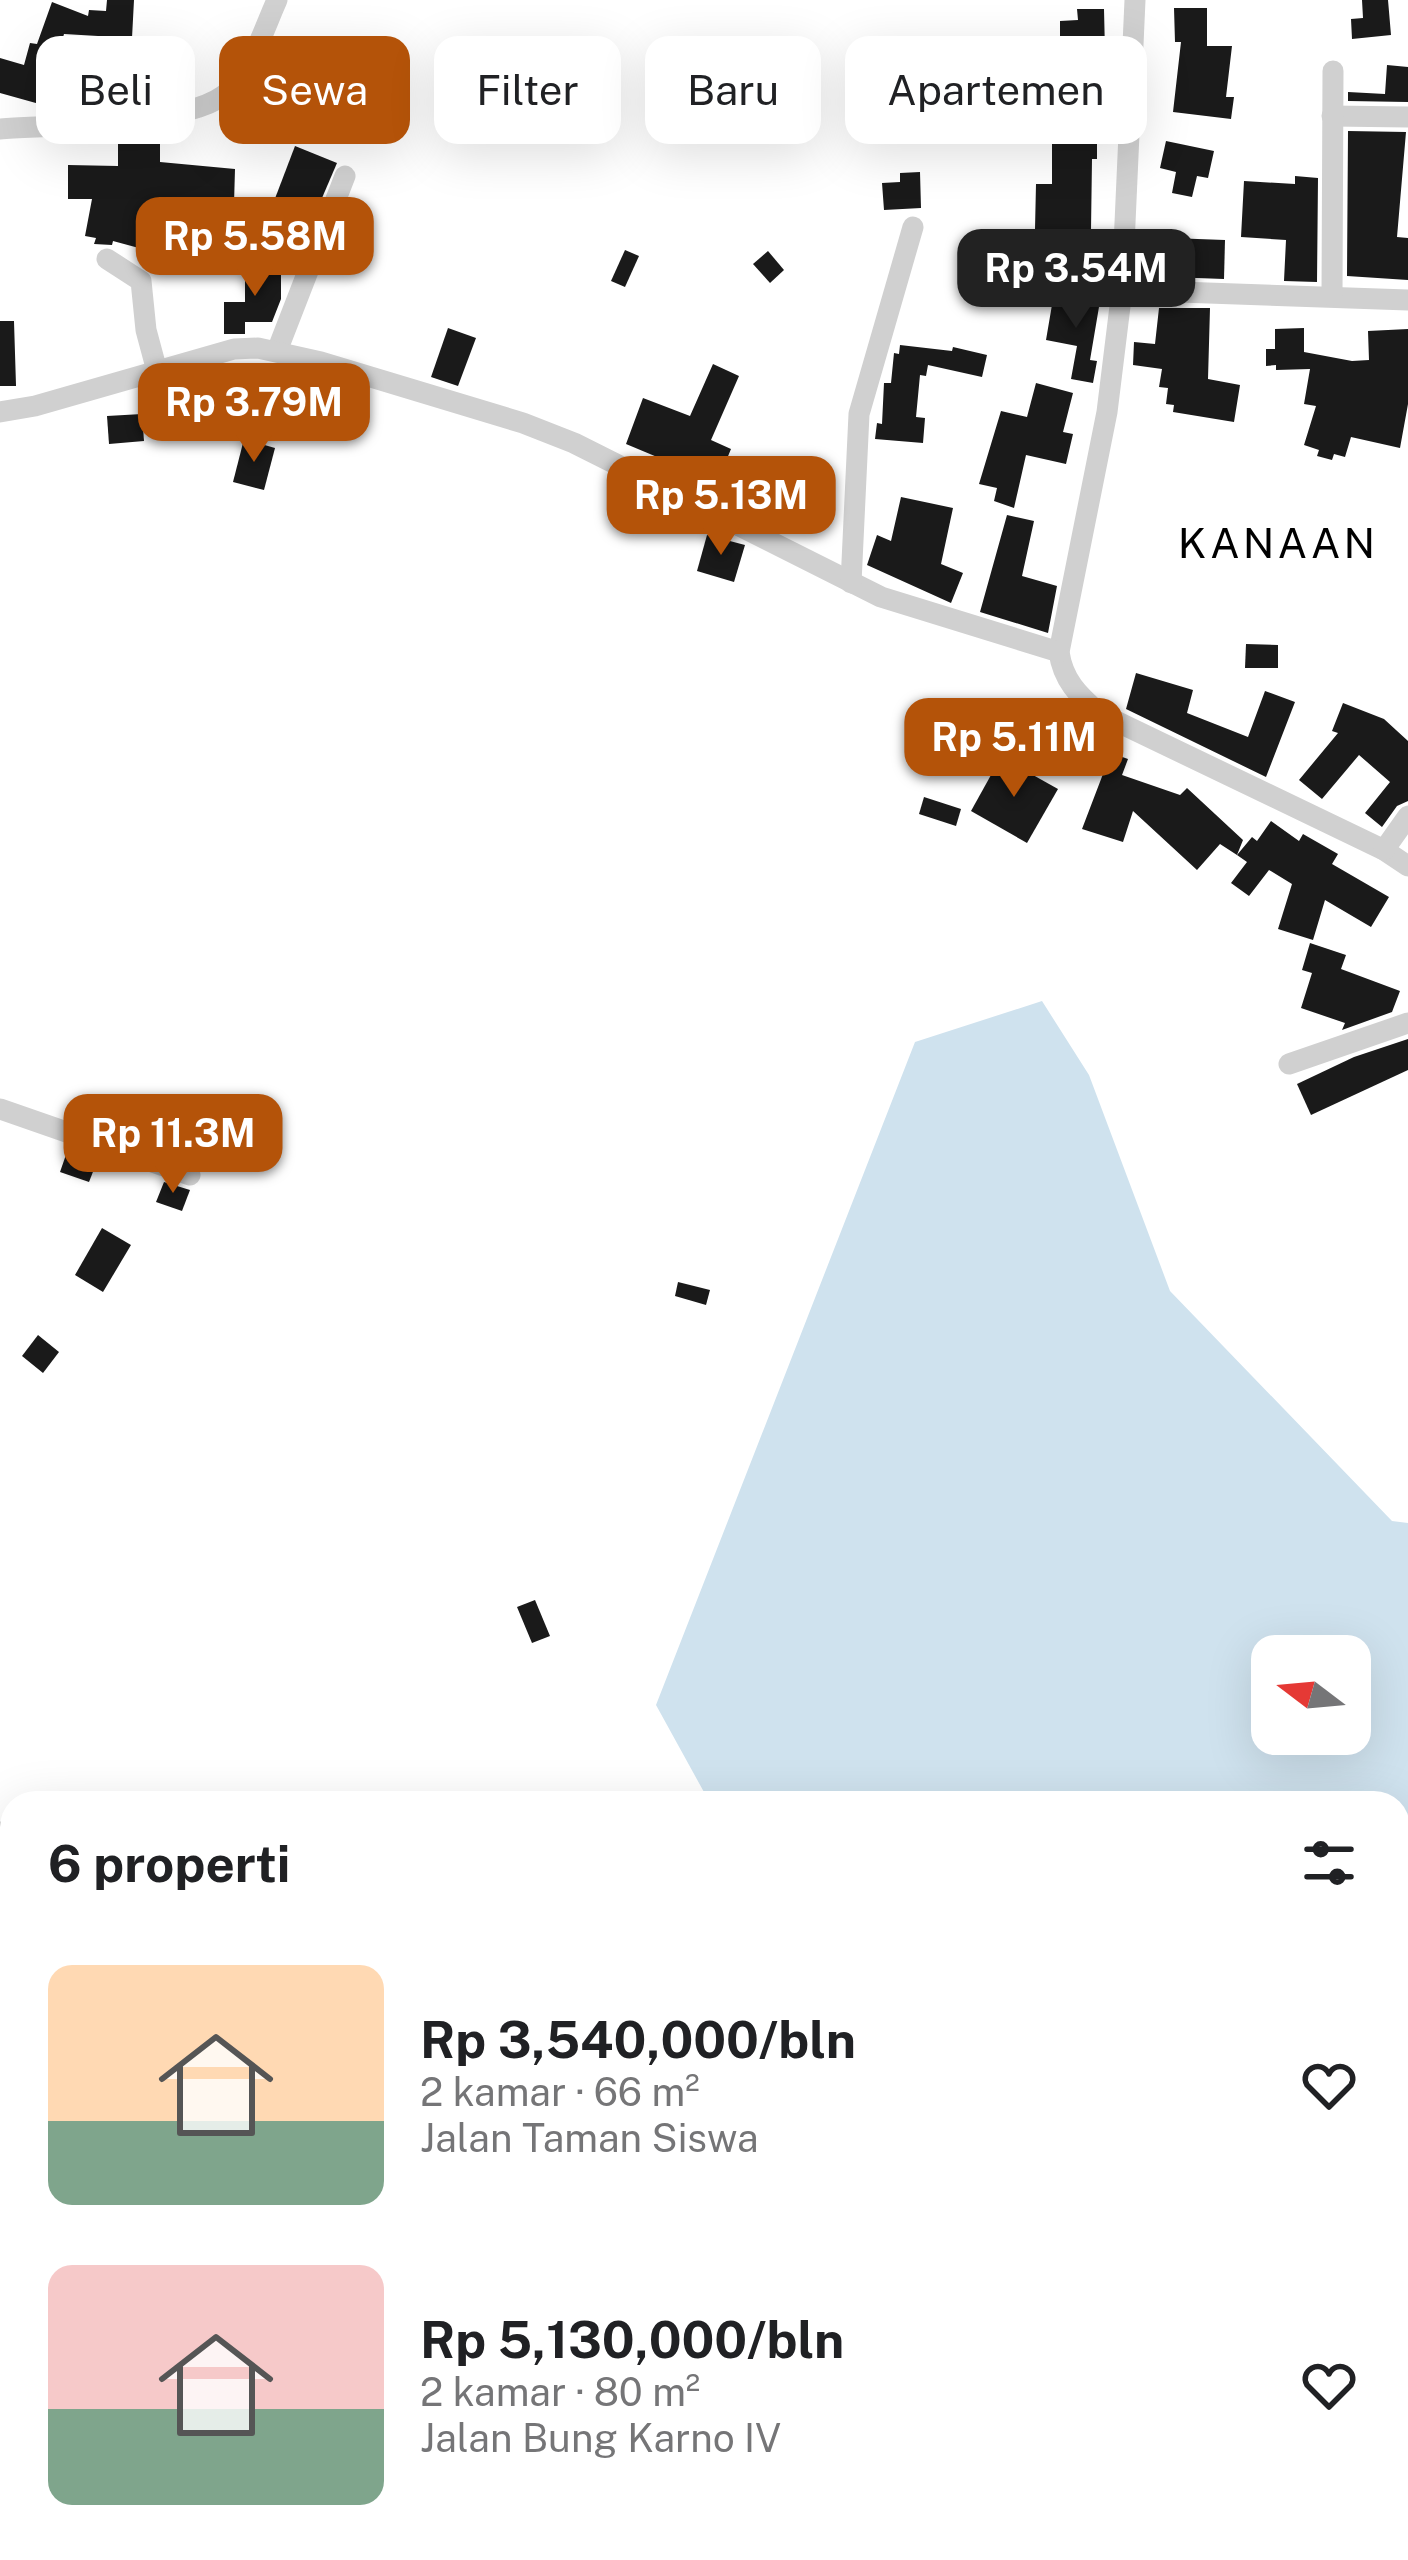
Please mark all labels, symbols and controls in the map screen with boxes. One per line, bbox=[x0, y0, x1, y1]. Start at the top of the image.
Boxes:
chip: Beli bbox=[36, 36, 195, 144]
chip: Sewa bbox=[219, 36, 410, 144]
chip: Filter bbox=[434, 36, 621, 144]
chip: Baru bbox=[645, 36, 821, 144]
chip: Apartemen bbox=[845, 36, 1147, 144]
pin: Rp 5.58M bbox=[131, 197, 379, 299]
text: Rp 5.58M bbox=[163, 213, 347, 259]
pin: Rp 3.54M bbox=[952, 229, 1200, 331]
text: Rp 3.54M bbox=[984, 245, 1168, 291]
pin: Rp 3.79M bbox=[130, 363, 378, 465]
text: Rp 3.79M bbox=[165, 379, 343, 425]
pin: Rp 5.13M bbox=[597, 456, 845, 558]
text: Rp 5.13M bbox=[634, 472, 808, 518]
district label: KANAAN bbox=[1178, 518, 1378, 567]
pin: Rp 5.11M bbox=[890, 698, 1138, 800]
text: Rp 5.11M bbox=[931, 714, 1097, 760]
pin: Rp 11.3M bbox=[49, 1094, 297, 1196]
text: Rp 11.3M bbox=[91, 1110, 255, 1156]
north arrow bbox=[1251, 1635, 1371, 1755]
map controls bbox=[1251, 1635, 1371, 1755]
icon: filters bbox=[1296, 1830, 1362, 1896]
text: 6 properti bbox=[48, 1834, 290, 1893]
text: Rp 3,540,000/bln bbox=[420, 2010, 856, 2069]
icon: home bbox=[144, 2013, 288, 2157]
icon: heart bbox=[1296, 2052, 1362, 2118]
text: 2 kamar · 66 m² bbox=[420, 2069, 700, 2115]
text: Jalan Taman Siswa bbox=[420, 2115, 758, 2161]
text: Rp 5,130,000/bln bbox=[420, 2310, 844, 2369]
icon: home bbox=[144, 2313, 288, 2457]
icon: heart bbox=[1296, 2352, 1362, 2418]
text: 2 kamar · 80 m² bbox=[420, 2369, 700, 2415]
text: Jalan Bung Karno IV bbox=[420, 2415, 781, 2461]

